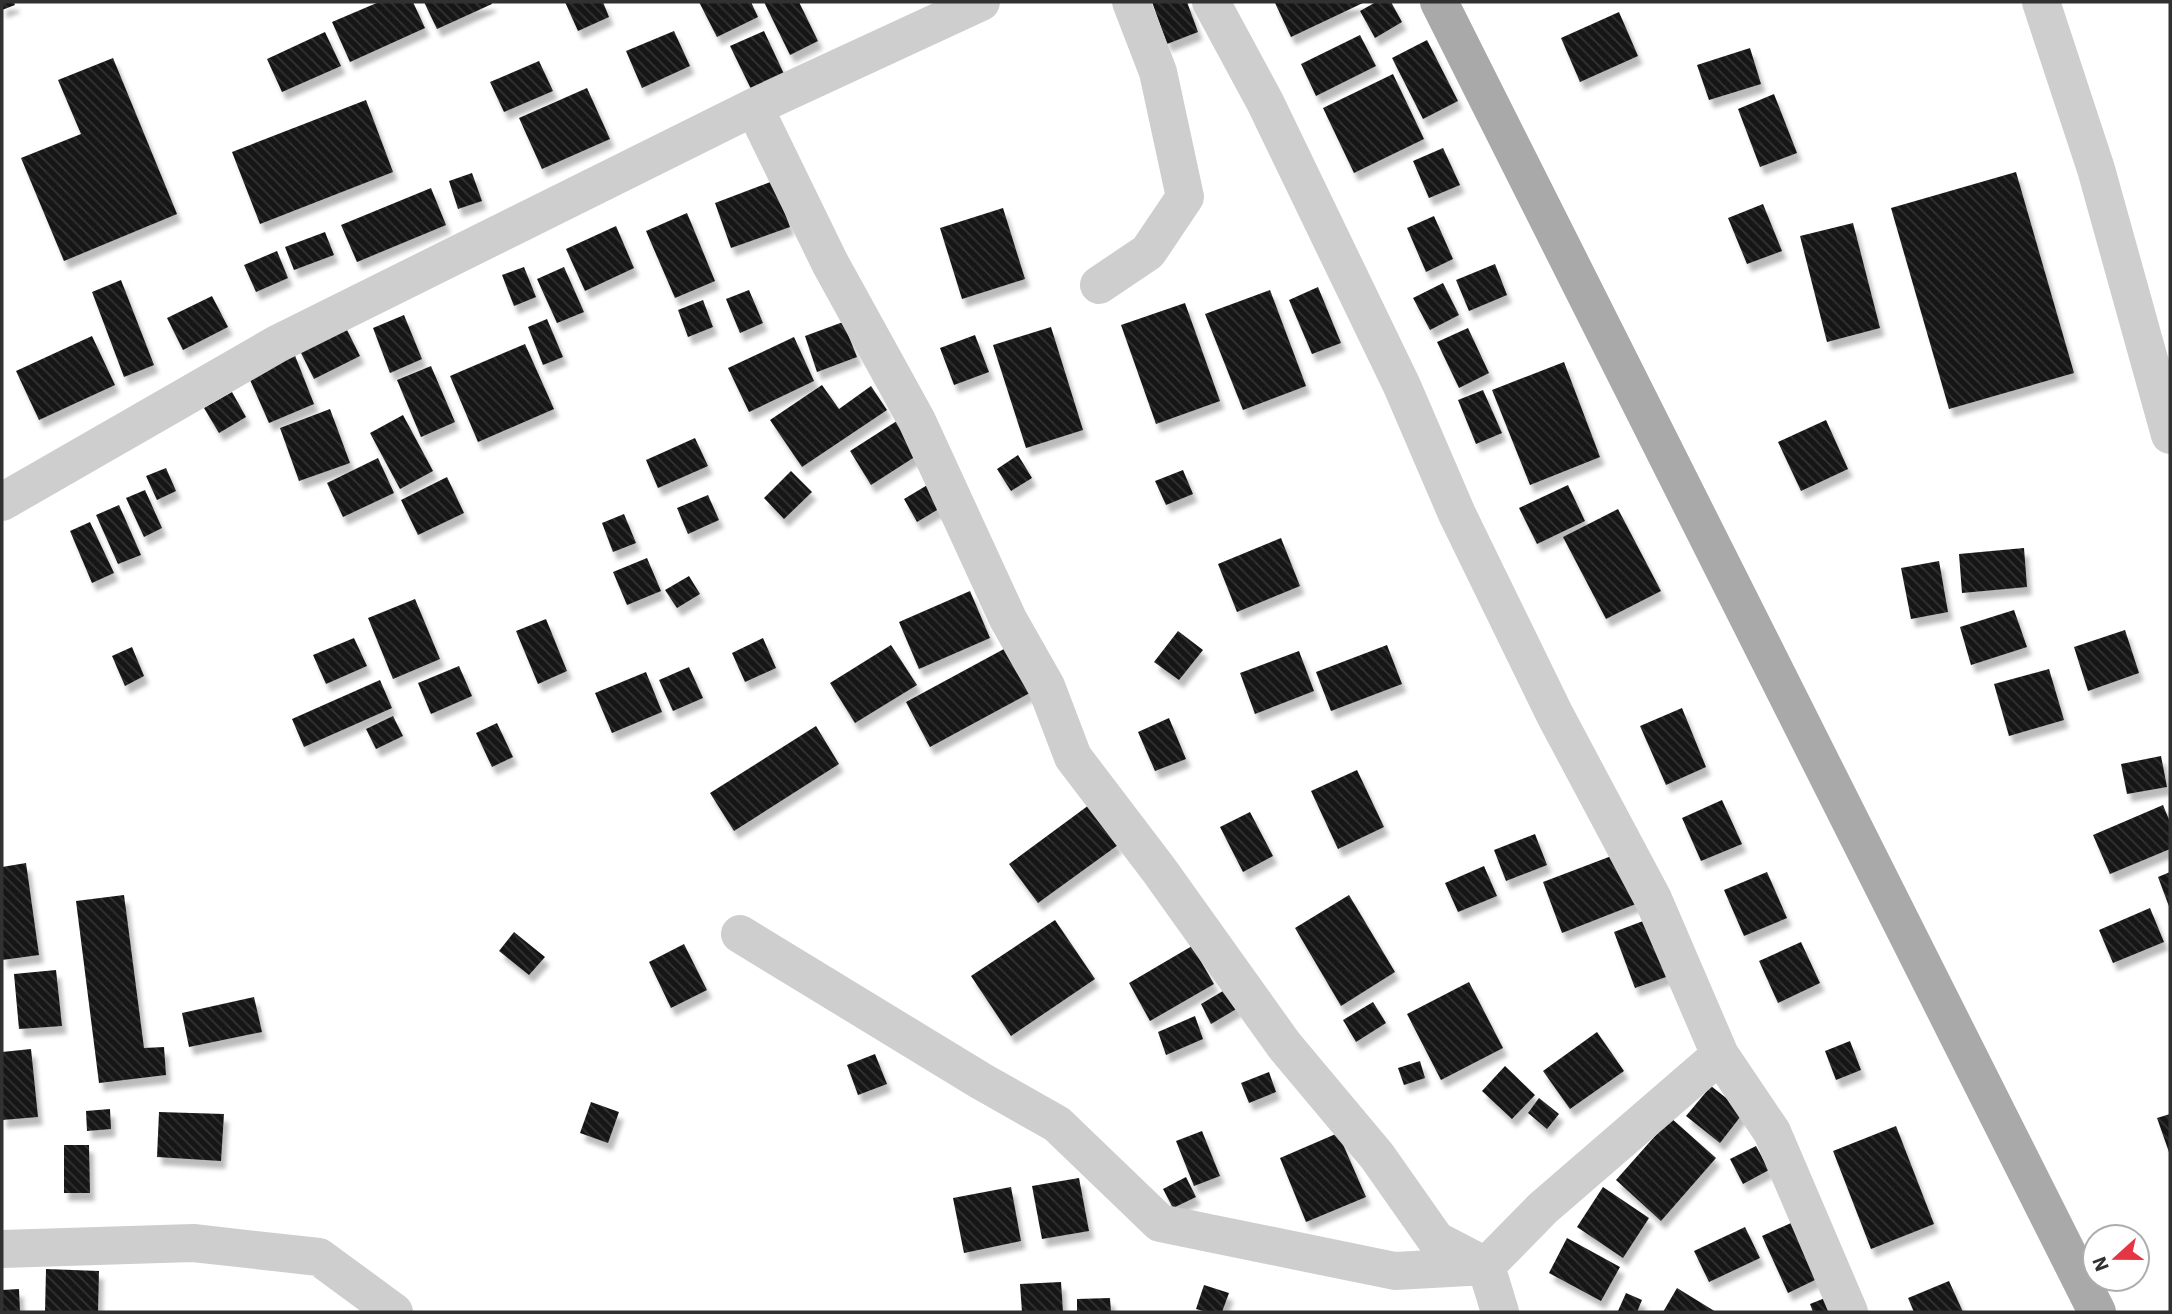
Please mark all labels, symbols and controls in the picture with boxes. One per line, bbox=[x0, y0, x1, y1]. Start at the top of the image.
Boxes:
north arrow bbox=[2081, 1223, 2151, 1293]
text: N bbox=[2086, 1253, 2114, 1275]

